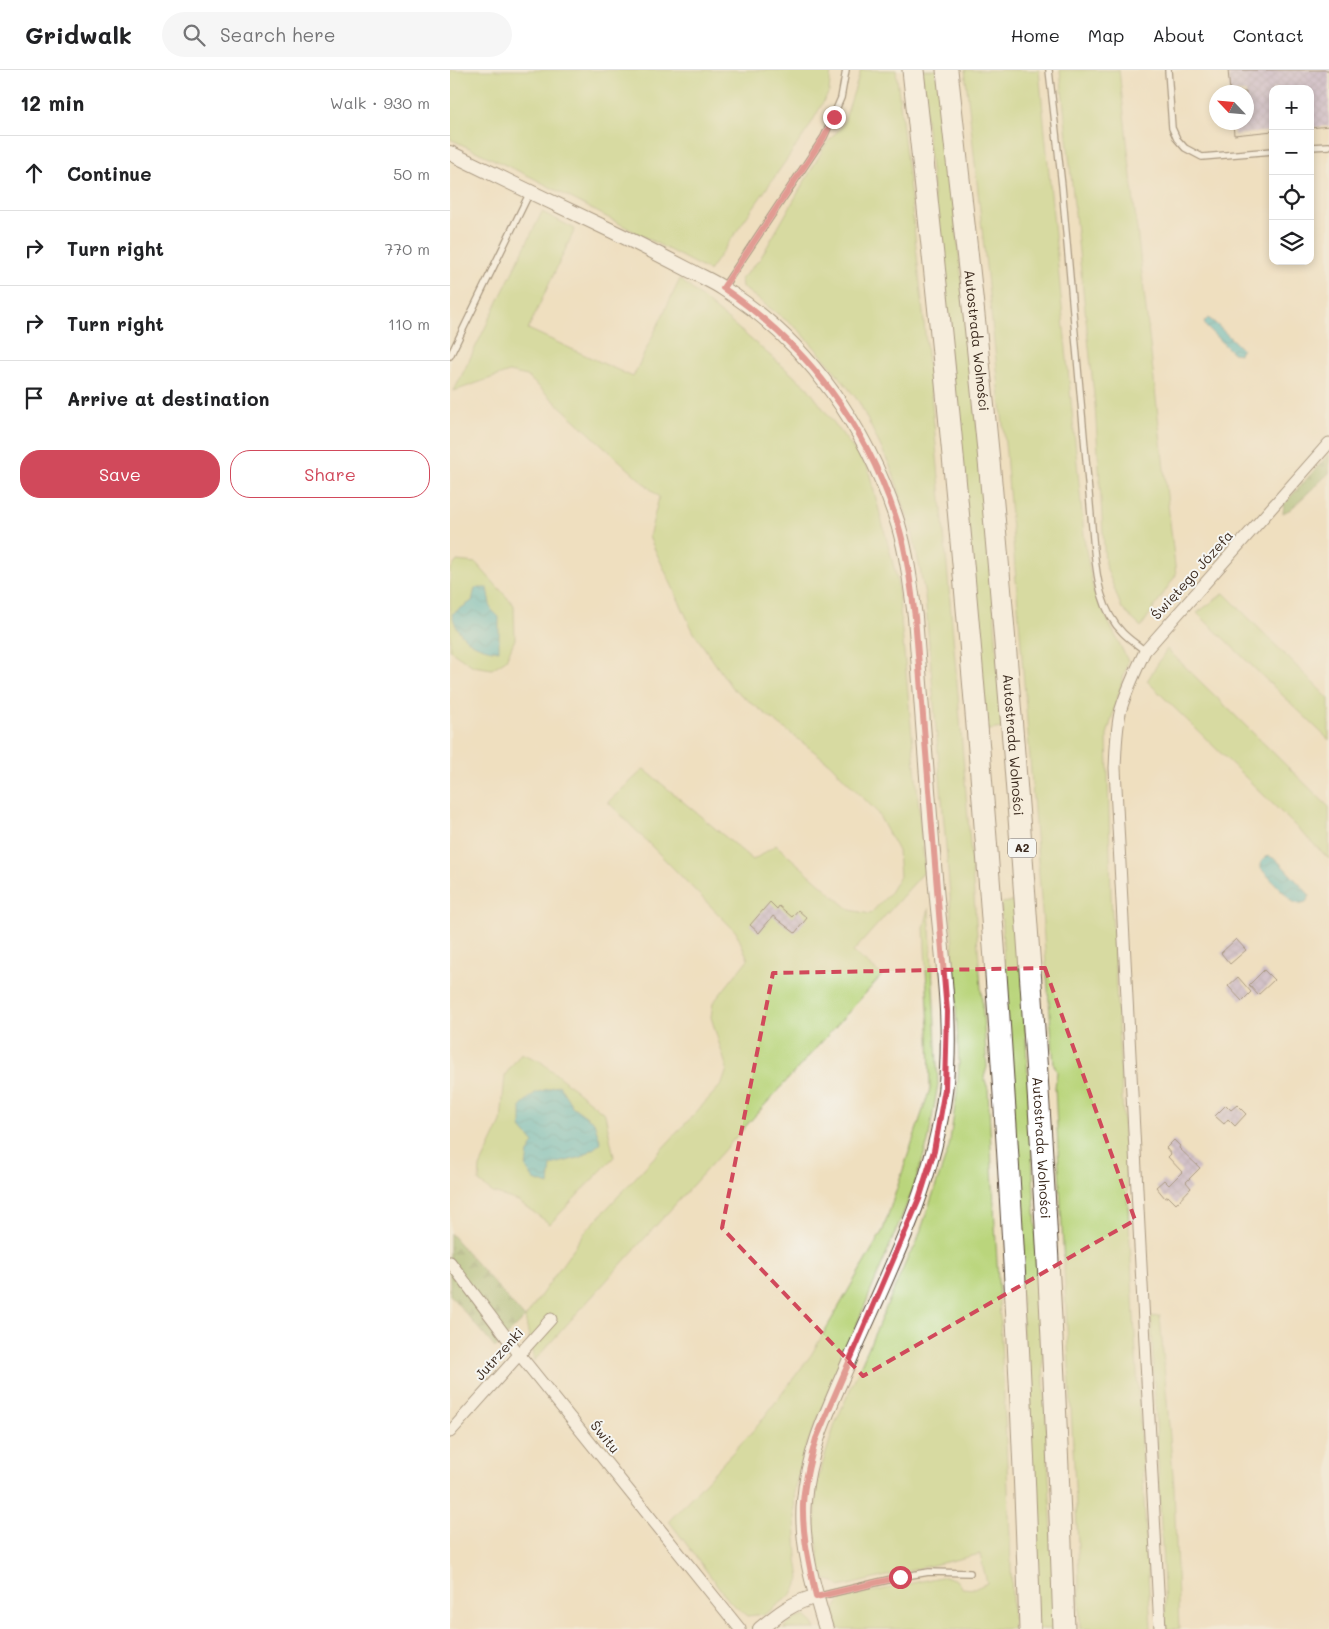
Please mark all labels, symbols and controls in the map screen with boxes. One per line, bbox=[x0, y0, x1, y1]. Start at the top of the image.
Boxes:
search box bbox=[162, 12, 512, 57]
text: Gridwalk bbox=[25, 19, 132, 50]
icon: search bbox=[180, 21, 208, 49]
text: Search here bbox=[220, 22, 336, 47]
text: Home bbox=[1011, 23, 1060, 47]
text: Map bbox=[1088, 23, 1124, 47]
text: About bbox=[1152, 23, 1205, 47]
text: Contact bbox=[1233, 23, 1304, 47]
north arrow bbox=[1209, 85, 1254, 130]
map controls bbox=[1269, 85, 1314, 265]
button: + bbox=[1269, 85, 1314, 130]
text: 12 min bbox=[20, 89, 84, 116]
text: Walk · 930 m bbox=[330, 92, 430, 113]
route end bbox=[823, 106, 846, 129]
button: − bbox=[1269, 130, 1314, 175]
icon: ahead bbox=[20, 159, 48, 187]
text: Continue bbox=[67, 161, 152, 186]
text: 50 m bbox=[393, 163, 430, 184]
button: locate bbox=[1269, 175, 1314, 220]
button: layers bbox=[1269, 220, 1314, 265]
icon: right bbox=[20, 234, 48, 262]
text: Turn right bbox=[67, 236, 164, 261]
text: 770 m bbox=[384, 238, 430, 259]
street label: Autostrada Wolności bbox=[960, 269, 994, 412]
icon: right bbox=[20, 309, 48, 337]
text: Turn right bbox=[67, 311, 164, 336]
text: 110 m bbox=[388, 313, 430, 334]
icon: arrive bbox=[20, 384, 48, 412]
text: Arrive at destination bbox=[67, 386, 270, 411]
button: Save bbox=[20, 450, 220, 498]
button: Share bbox=[230, 450, 430, 498]
street label: Świętego Józefa bbox=[1146, 526, 1237, 623]
street label: Autostrada Wolności bbox=[999, 673, 1029, 816]
road number: A2 bbox=[1008, 838, 1036, 858]
street label: Autostrada Wolności bbox=[1028, 1076, 1056, 1219]
street label: Jutrzenki bbox=[470, 1323, 527, 1384]
street label: Świtu bbox=[586, 1416, 624, 1457]
route start bbox=[889, 1566, 912, 1589]

